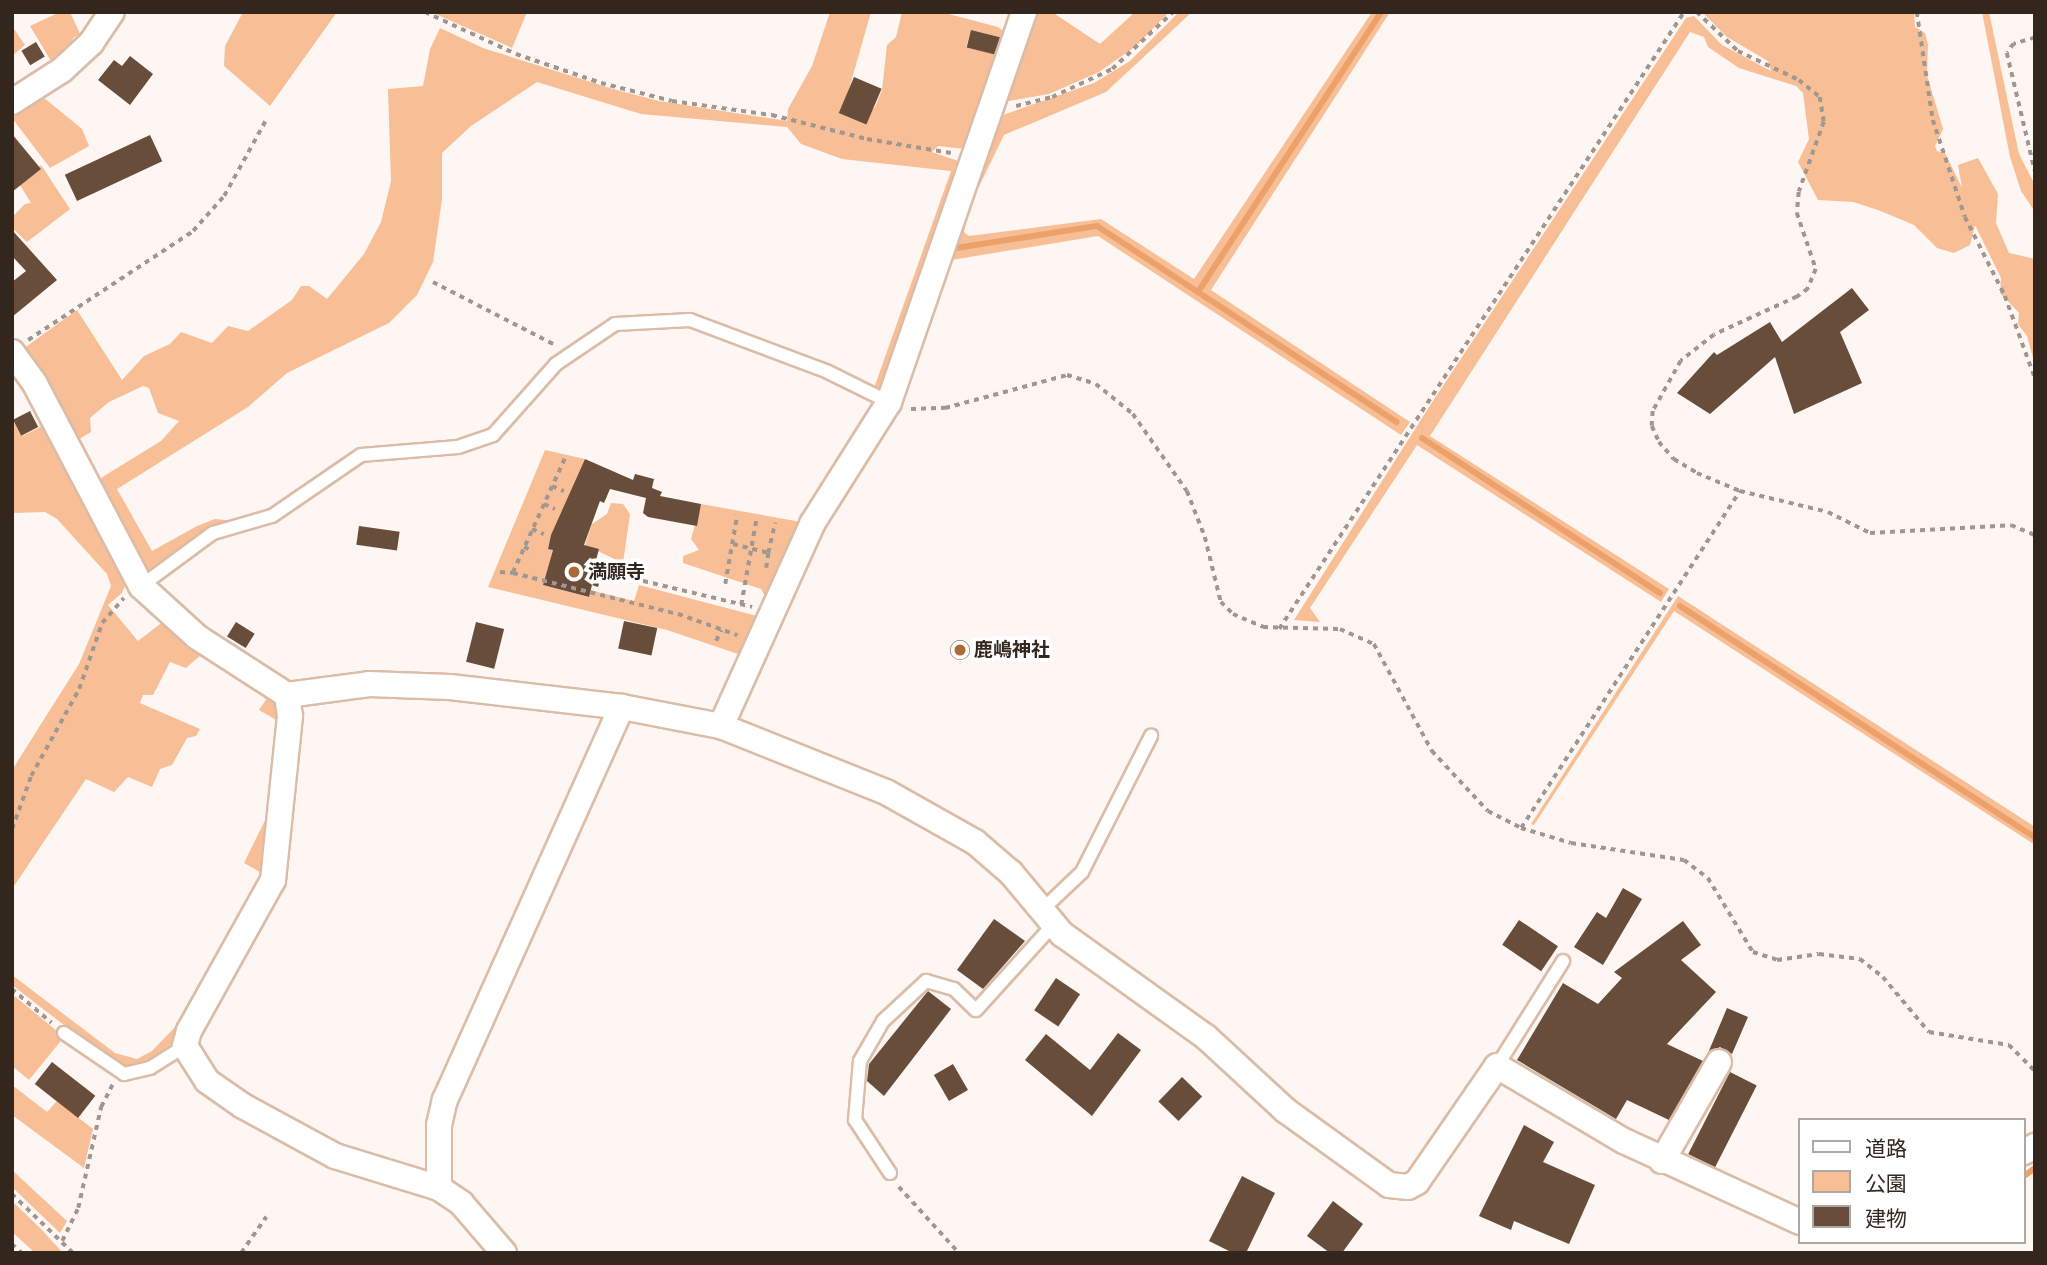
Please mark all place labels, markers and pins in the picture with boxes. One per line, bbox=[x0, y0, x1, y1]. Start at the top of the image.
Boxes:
place label: 満願寺 bbox=[588, 561, 645, 583]
marker: 満願寺 bbox=[566, 564, 582, 580]
place label: 鹿嶋神社 bbox=[974, 639, 1050, 661]
marker: 鹿嶋神社 bbox=[952, 642, 968, 658]

